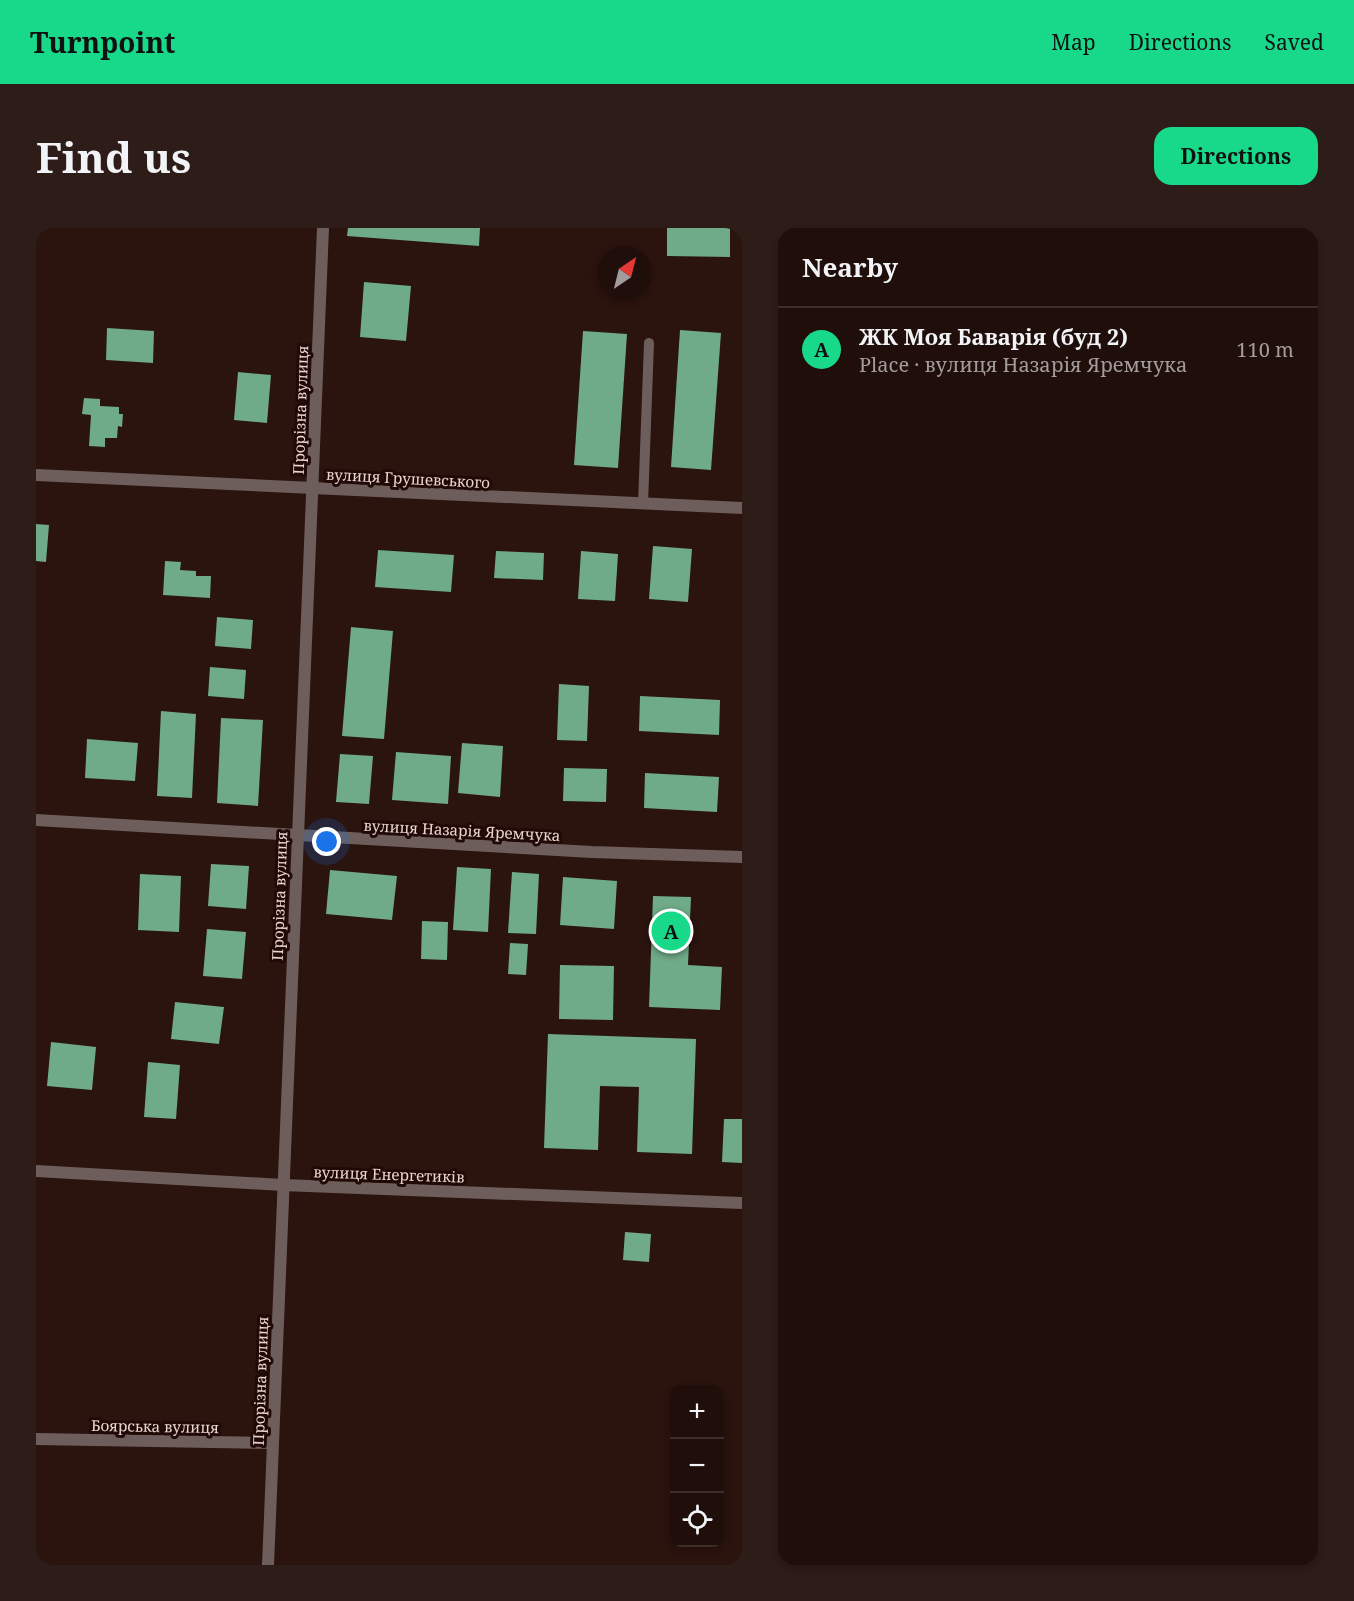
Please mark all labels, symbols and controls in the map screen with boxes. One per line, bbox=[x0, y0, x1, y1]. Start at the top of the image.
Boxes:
text: Turnpoint bbox=[30, 23, 175, 61]
text: Map bbox=[1051, 28, 1096, 56]
text: Directions bbox=[1129, 28, 1231, 56]
text: Saved bbox=[1264, 28, 1324, 56]
button: Directions bbox=[1154, 127, 1318, 185]
text: Find us bbox=[36, 128, 191, 185]
north arrow bbox=[598, 246, 652, 300]
text: Nearby bbox=[802, 249, 898, 285]
text: ЖК Моя Баварія (буд 2) bbox=[859, 321, 1128, 351]
text: A bbox=[814, 336, 829, 363]
text: 110 m bbox=[1236, 336, 1294, 363]
street label: Прорізна вулиця bbox=[288, 345, 312, 475]
text: Place · вулиця Назарія Яремчука bbox=[859, 351, 1187, 378]
street label: вулиця Грушевського bbox=[325, 464, 491, 492]
street label: вулиця Назарія Яремчука bbox=[363, 815, 561, 845]
your location bbox=[312, 827, 341, 856]
street label: Прорізна вулиця bbox=[267, 831, 291, 961]
pin: A bbox=[652, 908, 690, 954]
street label: вулиця Енергетиків bbox=[313, 1161, 465, 1187]
street label: Прорізна вулиця bbox=[248, 1316, 272, 1446]
map controls bbox=[670, 1385, 724, 1547]
button: + bbox=[670, 1385, 724, 1439]
street label: Боярська вулиця bbox=[91, 1415, 219, 1437]
button: − bbox=[670, 1439, 724, 1493]
button: locate bbox=[670, 1493, 724, 1547]

